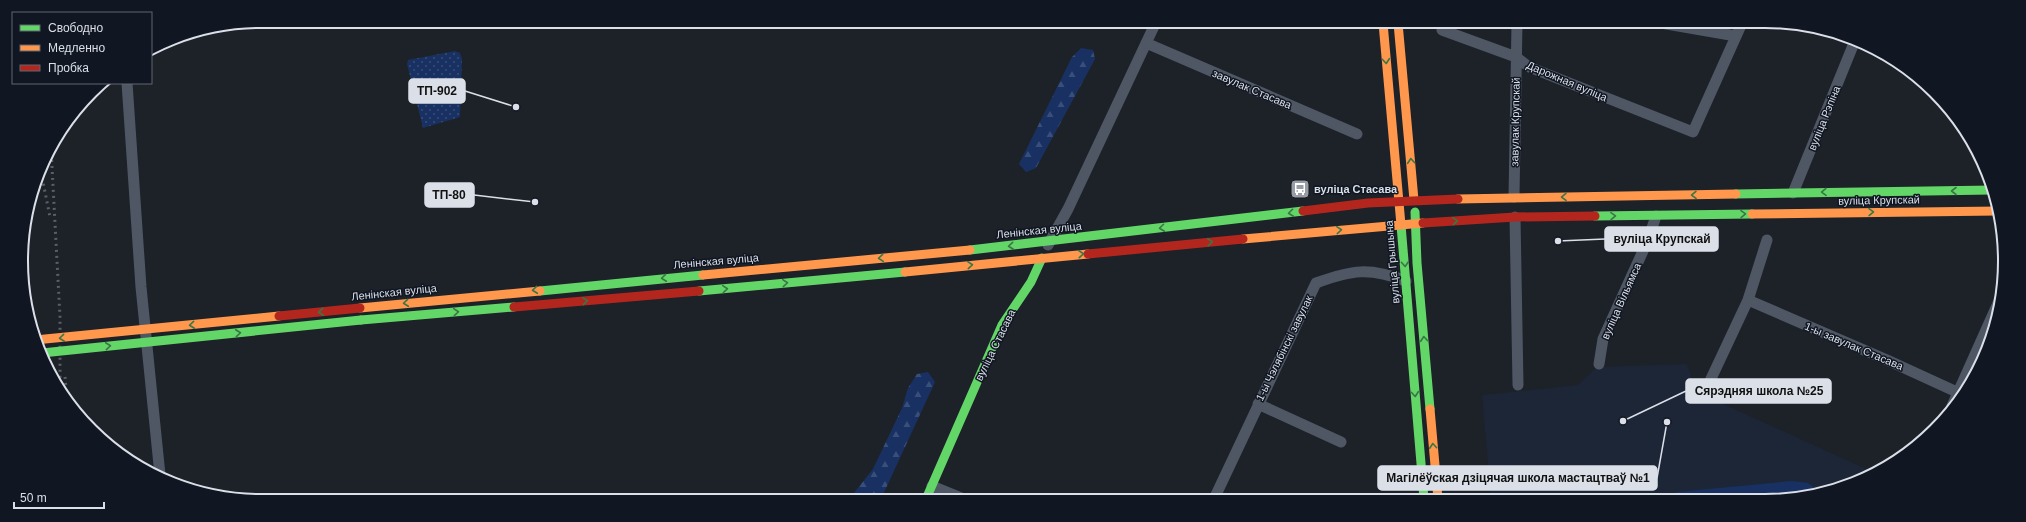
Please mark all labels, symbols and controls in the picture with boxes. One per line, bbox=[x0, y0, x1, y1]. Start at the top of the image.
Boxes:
legend bbox=[12, 12, 152, 84]
text: Свободно bbox=[48, 21, 103, 35]
text: Медленно bbox=[48, 41, 105, 55]
one-way arrow bbox=[1382, 58, 1391, 64]
street label: Дарожная вуліца bbox=[1525, 59, 1610, 104]
text: Пробка bbox=[48, 61, 89, 75]
street label: завулак Стасава bbox=[1211, 67, 1294, 111]
street label: завулак Крупскай bbox=[1508, 77, 1522, 167]
callout: ТП-902 bbox=[409, 79, 465, 103]
street label: вуліца Рэпіна bbox=[1806, 83, 1843, 152]
text: ТП-902 bbox=[417, 84, 457, 98]
one-way arrow bbox=[1407, 158, 1416, 164]
bus stop icon: вуліца Стасава bbox=[1289, 178, 1311, 200]
callout: ТП-80 bbox=[425, 183, 474, 207]
place label: вуліца Стасава bbox=[1314, 183, 1398, 195]
one-way arrow bbox=[1951, 187, 1957, 195]
text: ТП-80 bbox=[432, 188, 466, 202]
one-way arrow bbox=[1821, 188, 1827, 197]
one-way arrow bbox=[1691, 191, 1697, 199]
one-way arrow bbox=[1561, 193, 1567, 201]
street label: вуліца Крупскай bbox=[1838, 193, 1920, 207]
one-way arrow bbox=[1288, 208, 1294, 217]
one-way arrow bbox=[1868, 208, 1874, 216]
one-way arrow bbox=[1740, 210, 1746, 218]
one-way arrow bbox=[1610, 212, 1616, 220]
one-way arrow bbox=[1452, 217, 1458, 225]
street label: Ленінская вуліца bbox=[996, 219, 1083, 240]
street label: вуліца Грышына bbox=[1382, 219, 1402, 304]
one-way arrow bbox=[1159, 223, 1165, 232]
one-way arrow bbox=[1336, 226, 1343, 235]
callout: вуліца Крупскай bbox=[1605, 227, 1718, 251]
text: вуліца Крупскай bbox=[1613, 232, 1711, 246]
one-way arrow bbox=[1207, 238, 1213, 247]
one-way arrow bbox=[1008, 241, 1014, 250]
one-way arrow bbox=[1078, 250, 1084, 259]
street label: Ленінская вуліца bbox=[673, 251, 760, 271]
one-way arrow bbox=[878, 253, 884, 262]
street label: вуліца Вільямса bbox=[1599, 260, 1644, 341]
one-way arrow bbox=[967, 261, 973, 270]
one-way arrow bbox=[1401, 261, 1410, 267]
one-way arrow bbox=[661, 273, 667, 282]
one-way arrow bbox=[782, 279, 788, 288]
street label: Ленінская вуліца bbox=[351, 281, 438, 302]
one-way arrow bbox=[722, 284, 728, 293]
one-way arrow bbox=[532, 286, 538, 295]
street label: 1-ы Чэлябінскі завулак bbox=[1253, 293, 1315, 403]
one-way arrow bbox=[582, 297, 588, 306]
one-way arrow bbox=[403, 299, 409, 308]
one-way arrow bbox=[318, 307, 324, 316]
street label: вуліца Стасава bbox=[973, 307, 1018, 383]
one-way arrow bbox=[452, 308, 459, 317]
one-way arrow bbox=[189, 320, 195, 329]
street label: 1-ы завулак Стасава bbox=[1803, 320, 1906, 372]
one-way arrow bbox=[235, 328, 241, 337]
one-way arrow bbox=[59, 333, 65, 342]
one-way arrow bbox=[1419, 336, 1428, 342]
one-way arrow bbox=[105, 342, 111, 351]
callout: Сярэдняя школа №25 bbox=[1686, 379, 1831, 403]
text: Сярэдняя школа №25 bbox=[1695, 384, 1824, 398]
one-way arrow bbox=[1411, 391, 1420, 397]
one-way arrow bbox=[1429, 443, 1438, 449]
callout: Магілёўская дзіцячая школа мастацтваў №1 bbox=[1378, 466, 1657, 490]
text: Магілёўская дзіцячая школа мастацтваў №1 bbox=[1386, 471, 1650, 485]
scale bar bbox=[14, 484, 104, 510]
text: 50 m bbox=[20, 491, 47, 505]

